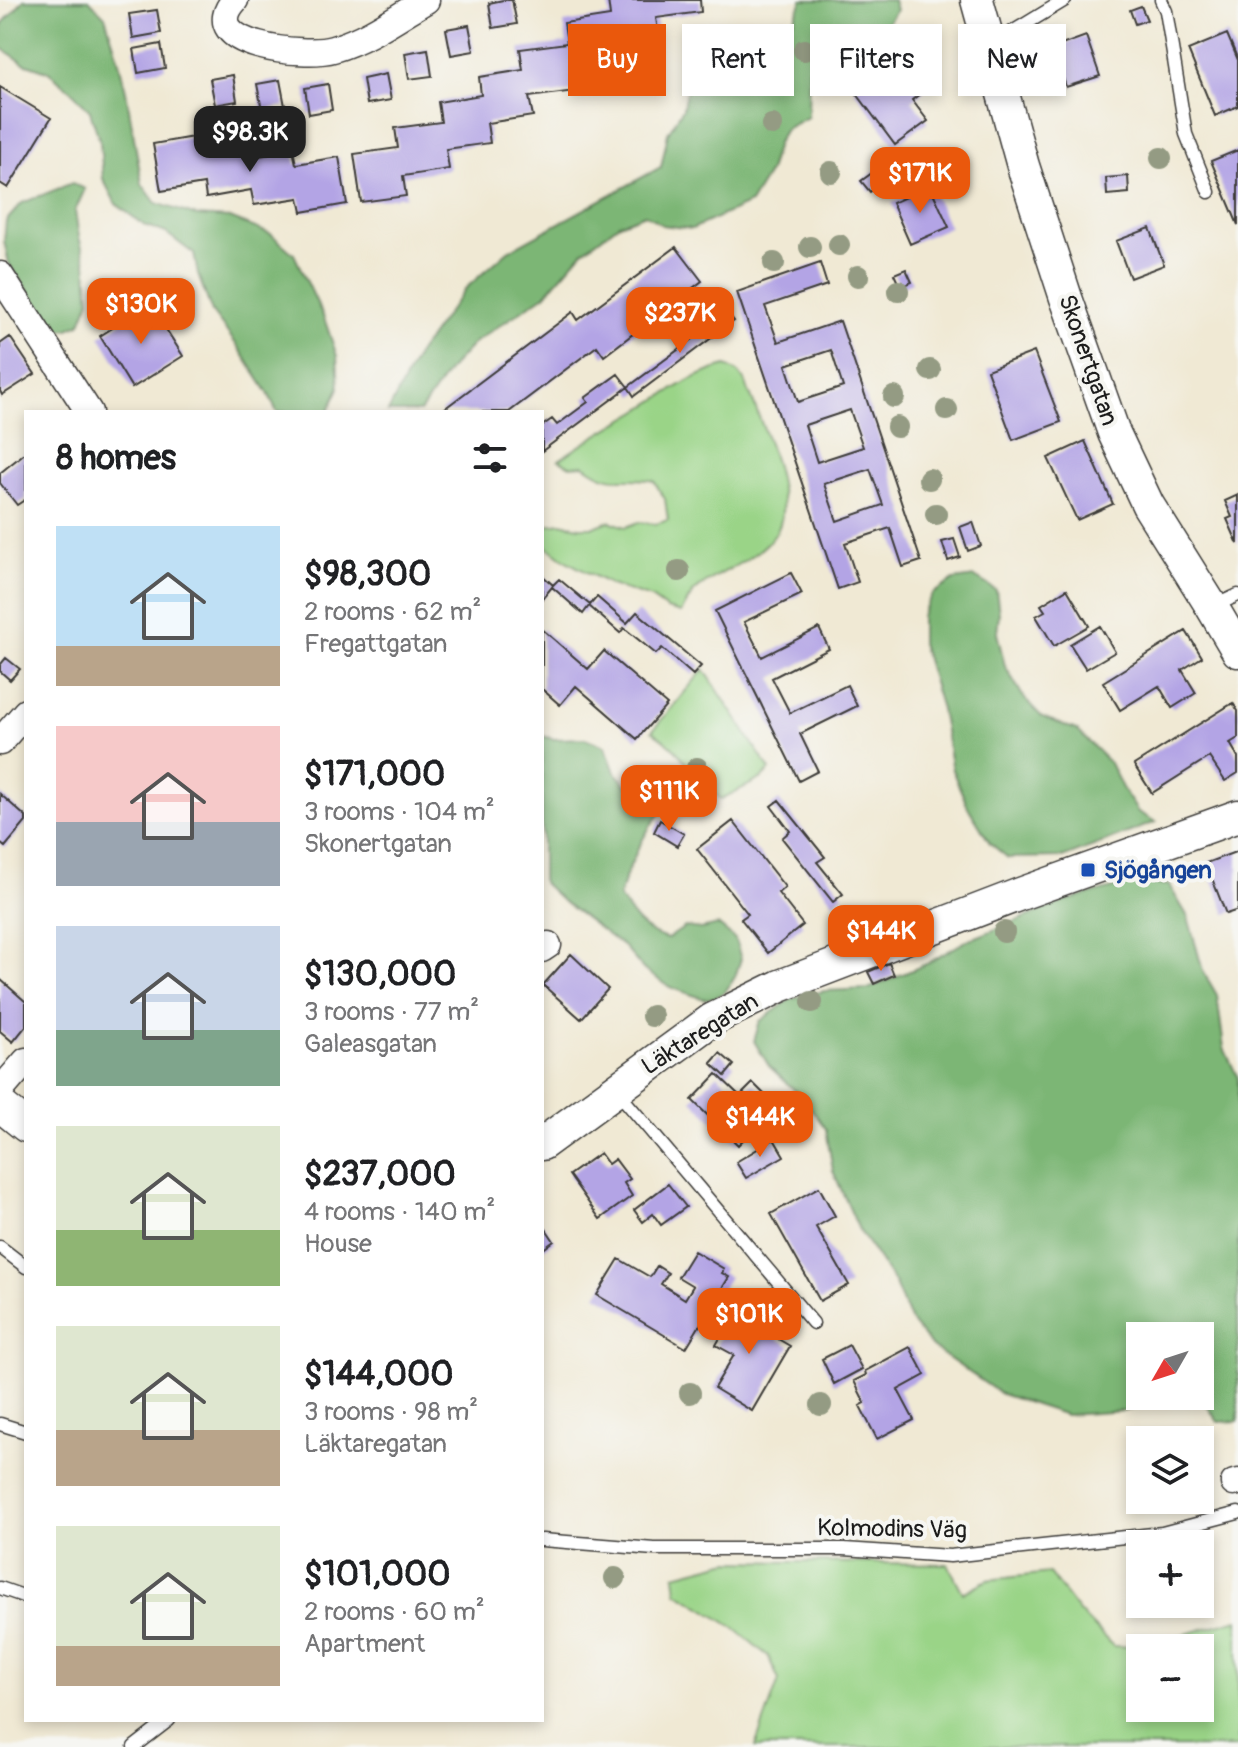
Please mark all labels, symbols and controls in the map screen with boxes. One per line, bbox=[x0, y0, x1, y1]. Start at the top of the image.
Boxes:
chip: Buy bbox=[568, 24, 666, 96]
chip: Rent bbox=[682, 24, 794, 96]
chip: Filters bbox=[810, 24, 942, 96]
chip: New bbox=[958, 24, 1066, 96]
pin: $98.3K bbox=[185, 106, 315, 174]
text: $98.3K bbox=[212, 116, 288, 148]
pin: $171K bbox=[864, 147, 976, 215]
text: $171K bbox=[888, 157, 952, 189]
pin: $130K bbox=[85, 278, 197, 346]
pin: $237K bbox=[624, 287, 736, 355]
text: $130K bbox=[105, 288, 177, 320]
street label: Skonertgatan bbox=[1052, 291, 1124, 429]
text: $237K bbox=[644, 297, 716, 329]
icon: filters bbox=[468, 436, 512, 480]
text: 8 homes bbox=[56, 437, 176, 480]
text: $98,300 bbox=[304, 553, 431, 596]
icon: home bbox=[120, 558, 216, 654]
text: 2 rooms · 62 m² bbox=[304, 596, 481, 628]
text: Fregattgatan bbox=[304, 628, 447, 660]
text: $171,000 bbox=[304, 753, 445, 796]
icon: home bbox=[120, 758, 216, 854]
pin: $111K bbox=[613, 765, 725, 833]
text: $111K bbox=[639, 775, 699, 807]
text: 3 rooms · 104 m² bbox=[304, 796, 495, 828]
text: Skonertgatan bbox=[304, 828, 452, 860]
place label: Sjögången bbox=[1104, 856, 1212, 885]
marker: Sjögången bbox=[1079, 861, 1097, 879]
pin: $144K bbox=[825, 905, 937, 973]
text: $144K bbox=[846, 915, 916, 947]
text: $130,000 bbox=[304, 953, 456, 996]
icon: home bbox=[120, 958, 216, 1054]
street label: Läktaregatan bbox=[636, 987, 764, 1081]
text: 3 rooms · 77 m² bbox=[304, 996, 479, 1028]
text: Galeasgatan bbox=[304, 1028, 437, 1060]
pin: $144K bbox=[704, 1091, 816, 1159]
text: $144K bbox=[725, 1101, 795, 1133]
text: $237,000 bbox=[304, 1153, 456, 1196]
icon: home bbox=[120, 1158, 216, 1254]
text: 4 rooms · 140 m² bbox=[304, 1196, 495, 1228]
text: House bbox=[304, 1228, 372, 1260]
pin: $101K bbox=[693, 1288, 805, 1356]
text: $101K bbox=[715, 1298, 783, 1330]
north arrow bbox=[1126, 1322, 1214, 1410]
map controls bbox=[1126, 1322, 1214, 1722]
text: $144,000 bbox=[304, 1353, 453, 1396]
icon: home bbox=[120, 1358, 216, 1454]
text: 3 rooms · 98 m² bbox=[304, 1396, 478, 1428]
button: layers bbox=[1126, 1426, 1214, 1514]
text: Läktaregatan bbox=[304, 1428, 447, 1460]
street label: Kolmodins Väg bbox=[817, 1513, 967, 1545]
button: + bbox=[1126, 1530, 1214, 1618]
text: $101,000 bbox=[304, 1553, 451, 1596]
icon: home bbox=[120, 1558, 216, 1654]
text: 2 rooms · 60 m² bbox=[304, 1596, 485, 1628]
text: Apartment bbox=[304, 1628, 425, 1660]
button: − bbox=[1126, 1634, 1214, 1722]

